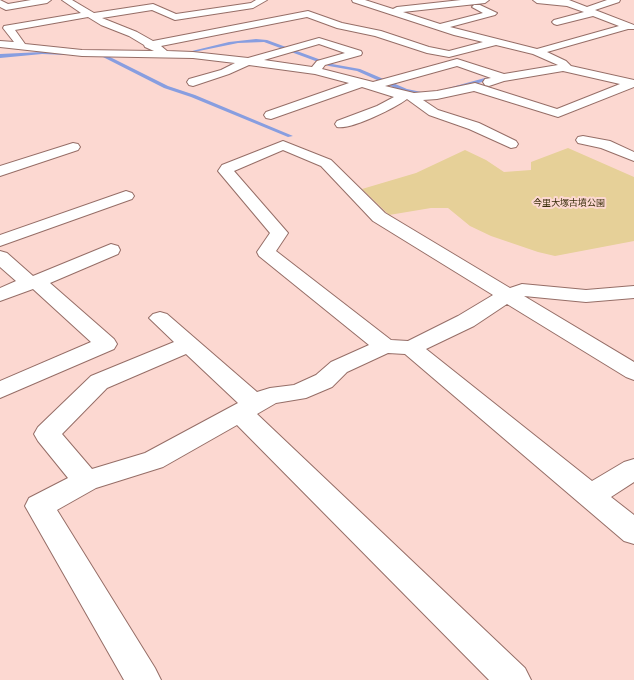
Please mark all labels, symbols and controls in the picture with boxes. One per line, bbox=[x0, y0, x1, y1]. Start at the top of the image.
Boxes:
park label: 今里大塚古墳公園 bbox=[533, 198, 605, 208]

